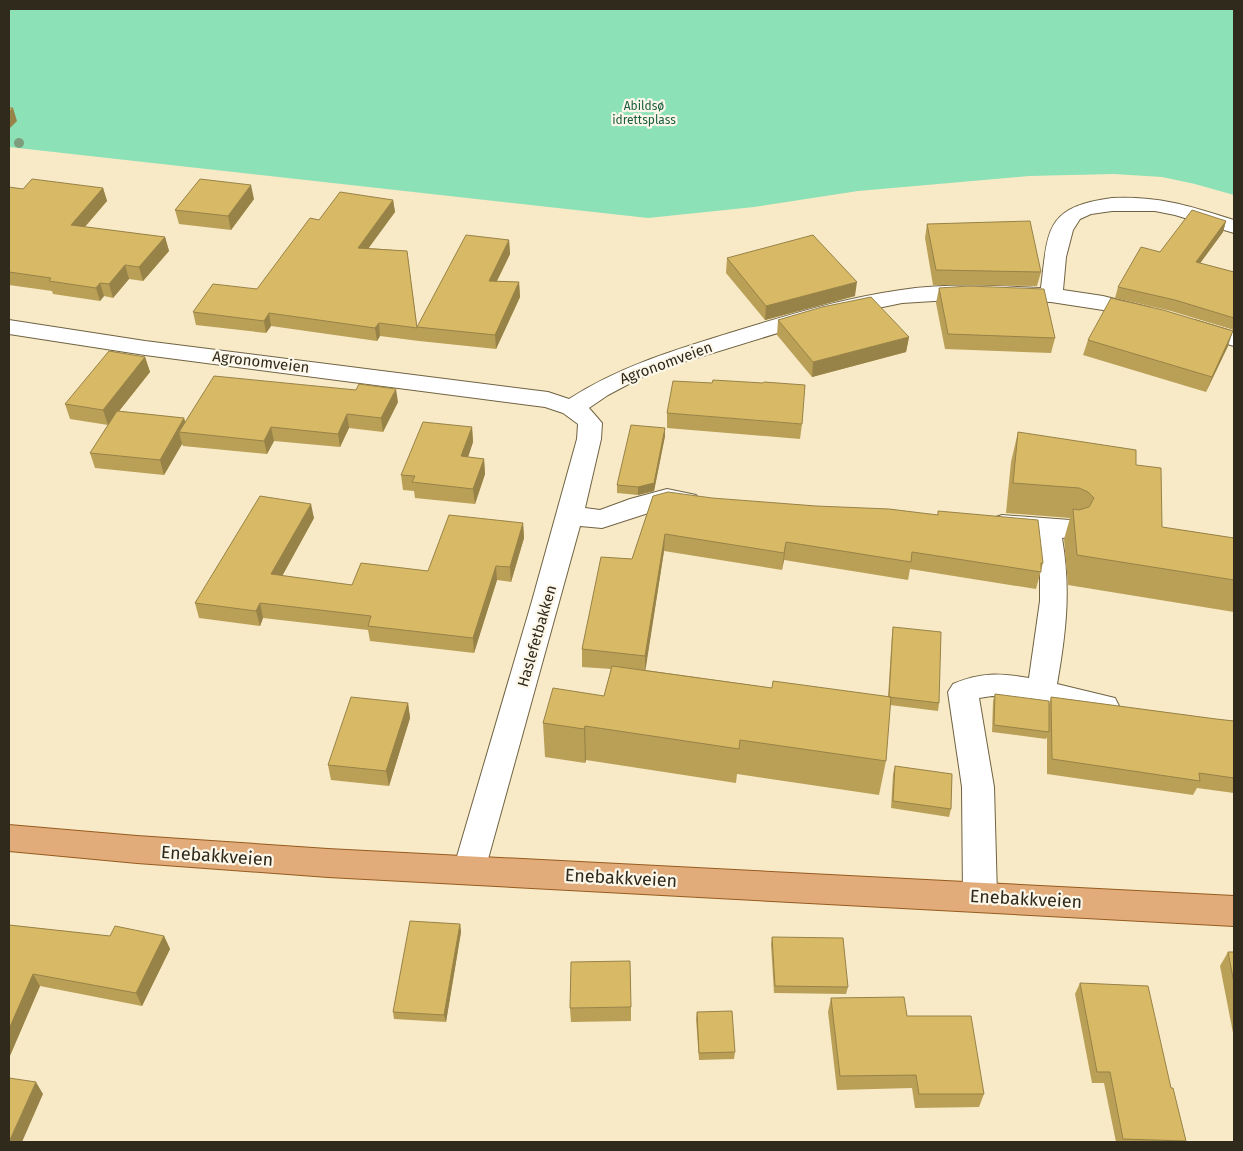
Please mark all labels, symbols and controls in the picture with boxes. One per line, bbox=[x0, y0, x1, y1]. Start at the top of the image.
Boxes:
park label: Abildsø idrettsplass bbox=[612, 99, 676, 127]
street label: Agronomveien bbox=[617, 338, 715, 388]
street label: Agronomveien bbox=[212, 347, 310, 377]
street label: Haslefetbakken bbox=[514, 583, 560, 689]
street label: Enebakkveien bbox=[160, 841, 274, 871]
street label: Enebakkveien bbox=[564, 864, 678, 892]
street label: Enebakkveien bbox=[969, 885, 1083, 913]

